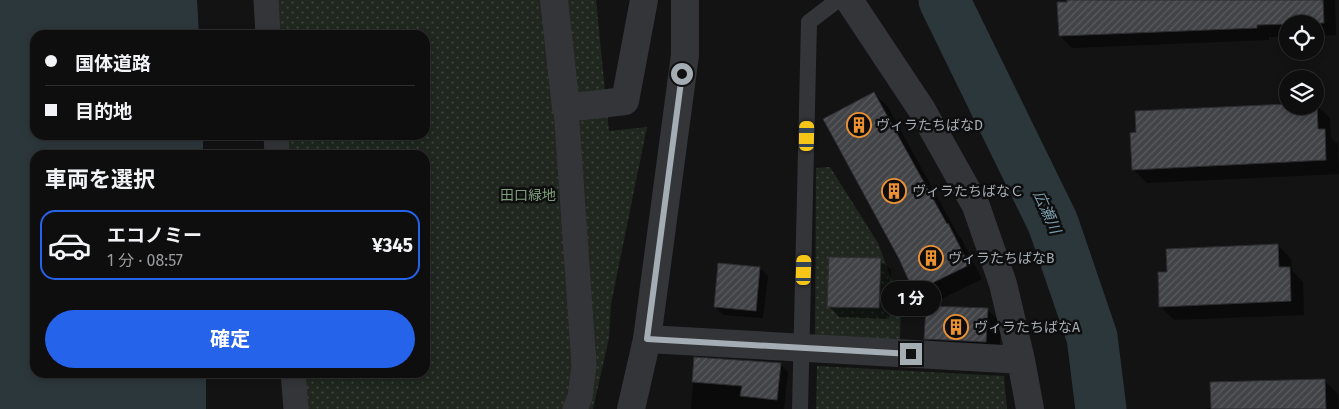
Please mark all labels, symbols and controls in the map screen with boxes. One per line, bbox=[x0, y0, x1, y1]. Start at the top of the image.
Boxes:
map controls bbox=[1279, 15, 1324, 115]
button: locate bbox=[1279, 15, 1324, 60]
text: 国体道路 bbox=[75, 52, 151, 75]
route start bbox=[671, 63, 693, 85]
button: layers bbox=[1279, 70, 1324, 115]
text: 目的地 bbox=[75, 100, 132, 123]
building icon: ヴィラたちばなD bbox=[846, 112, 872, 138]
place label: ヴィラたちばなD bbox=[876, 117, 983, 134]
car bbox=[799, 121, 814, 151]
text: 車両を選択 bbox=[45, 166, 155, 193]
building icon: ヴィラたちばなＣ bbox=[881, 178, 907, 204]
place label: ヴィラたちばなＣ bbox=[912, 183, 1024, 200]
park label: 田口緑地 bbox=[500, 187, 556, 204]
water label: 広瀬川 bbox=[1030, 188, 1065, 238]
icon: car bbox=[47, 223, 92, 268]
text: エコノミー bbox=[107, 224, 202, 247]
text: ¥345 bbox=[372, 234, 413, 257]
building icon: ヴィラたちばなB bbox=[918, 245, 944, 271]
place label: ヴィラたちばなB bbox=[948, 250, 1055, 267]
text: 1 分 · 08:57 bbox=[107, 251, 183, 270]
car bbox=[795, 255, 812, 285]
callout: 1 分 bbox=[881, 282, 941, 316]
text: 1 分 bbox=[897, 289, 925, 308]
button: 確定 bbox=[45, 310, 415, 368]
building icon: ヴィラたちばなA bbox=[943, 314, 969, 340]
place label: ヴィラたちばなA bbox=[974, 319, 1080, 336]
route end bbox=[900, 343, 922, 365]

